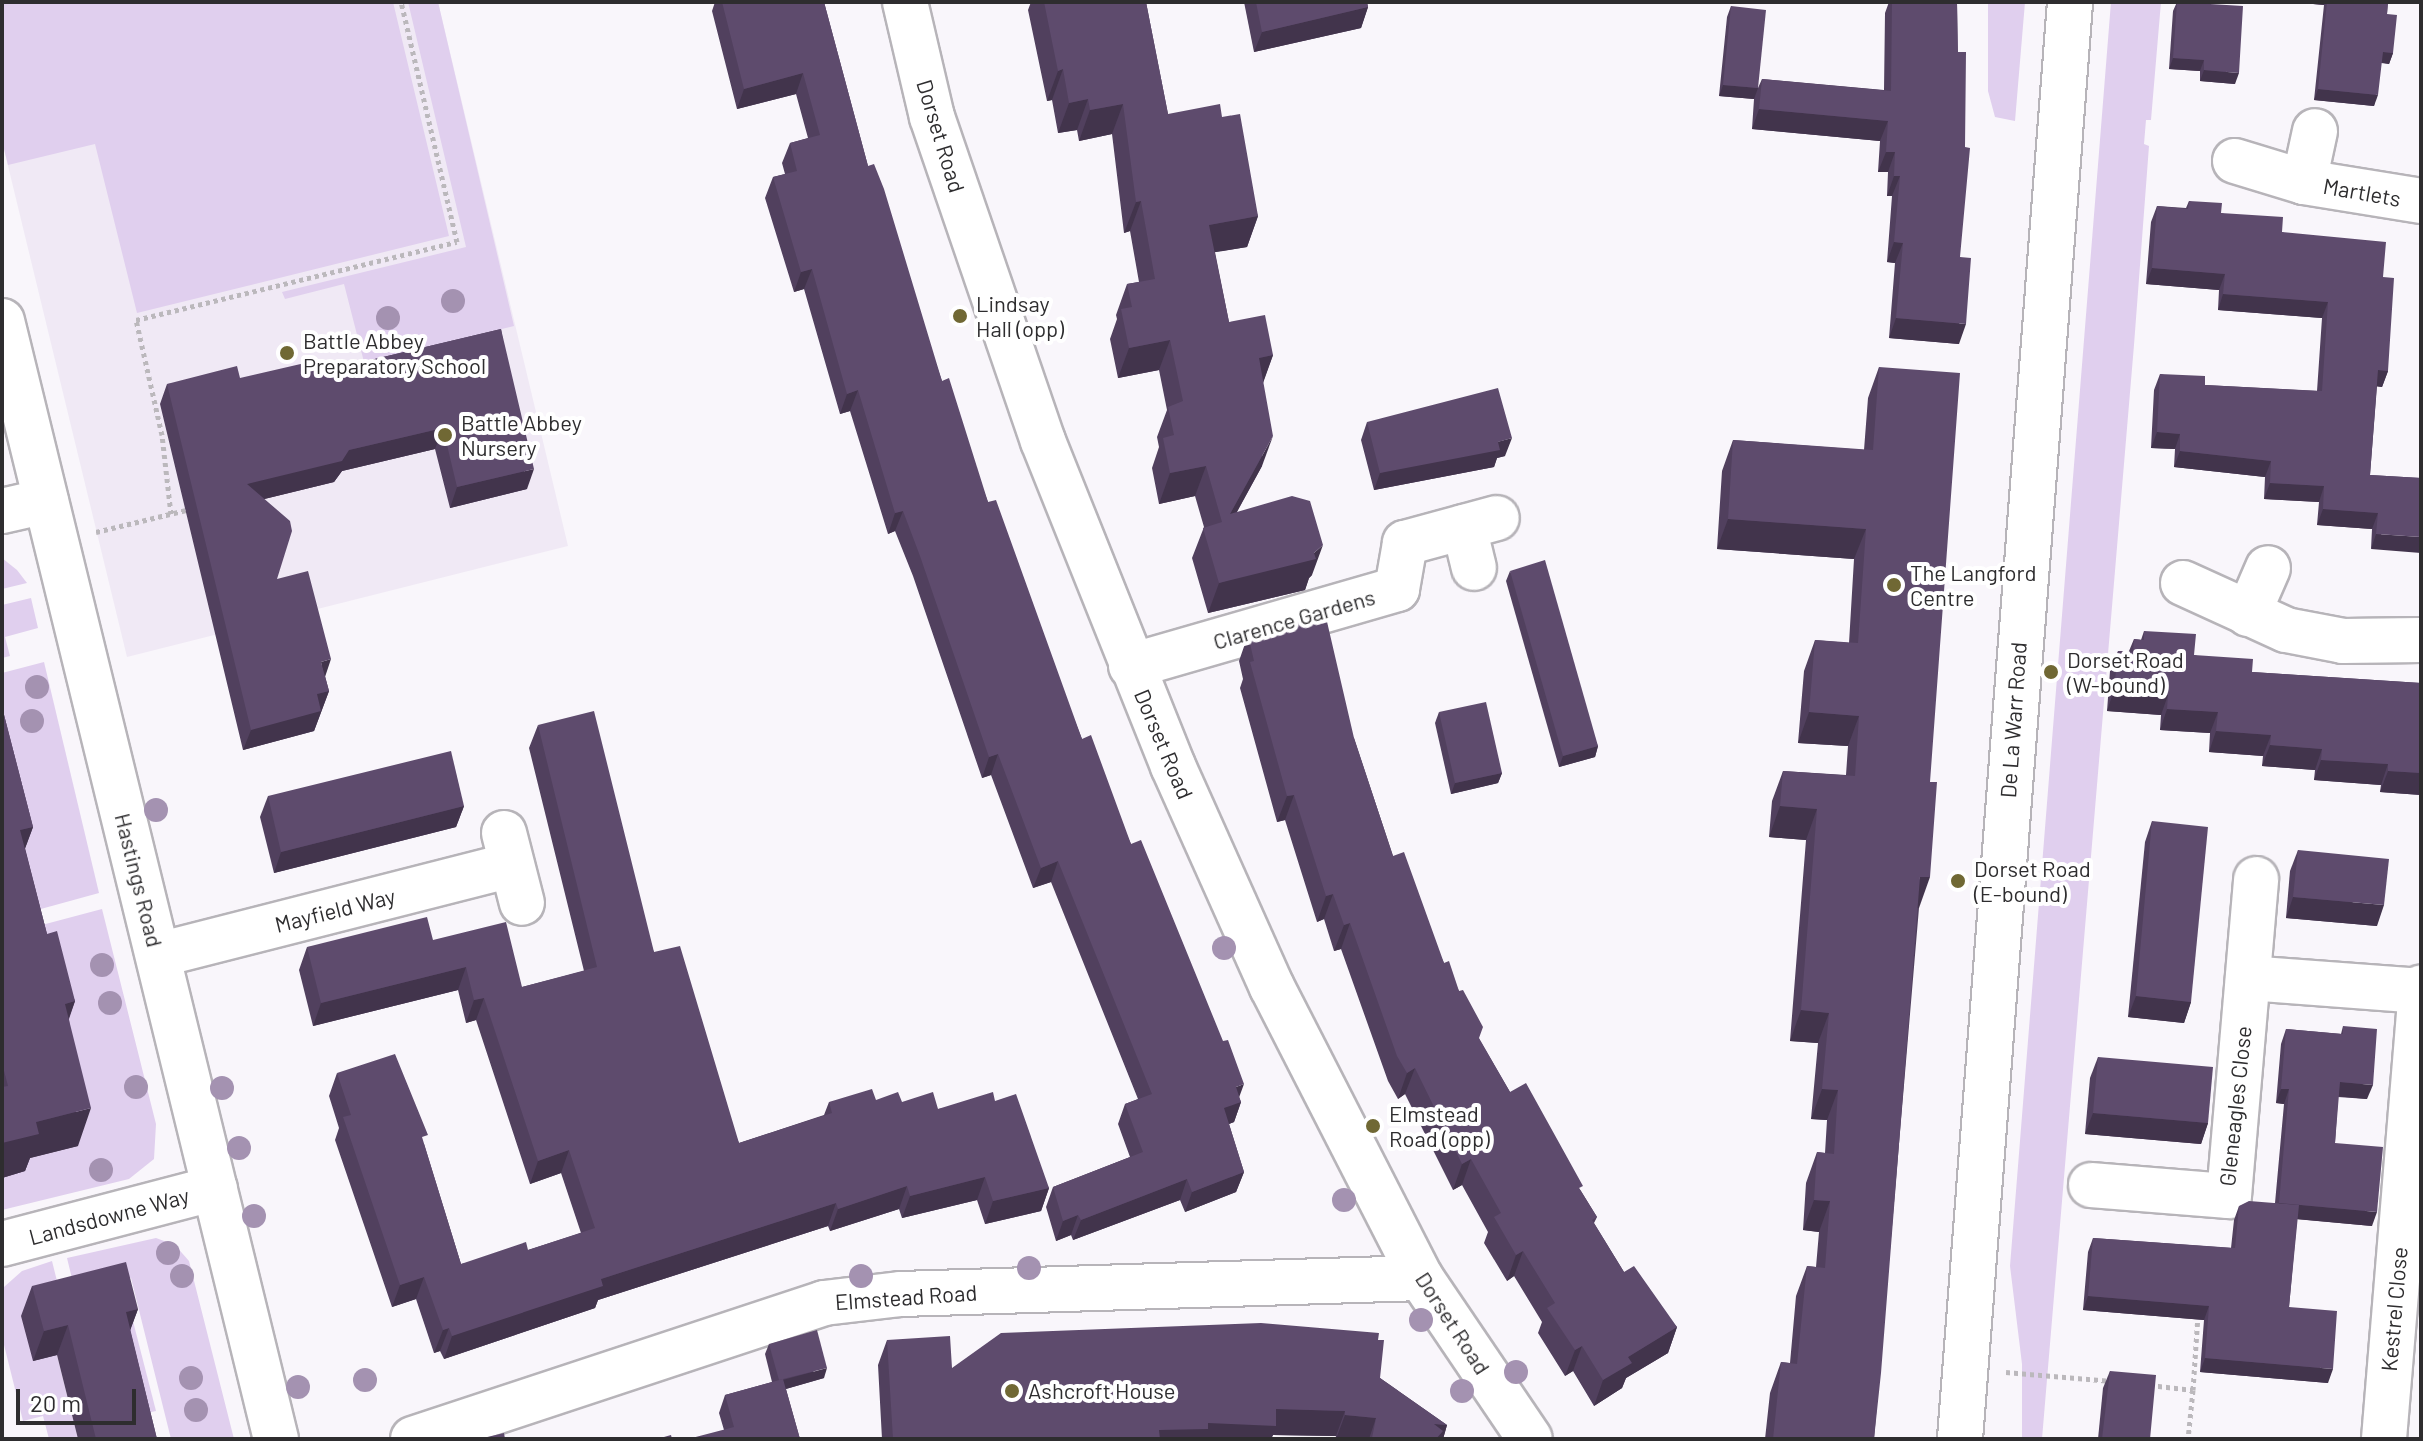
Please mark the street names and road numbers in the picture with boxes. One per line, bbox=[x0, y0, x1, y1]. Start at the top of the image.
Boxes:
street label: Dorset Road bbox=[911, 76, 971, 196]
street label: Martlets bbox=[2321, 172, 2403, 212]
street label: Clarence Gardens bbox=[1210, 583, 1378, 655]
street label: De La Warr Road bbox=[1994, 641, 2032, 799]
street label: Dorset Road bbox=[1129, 685, 1199, 803]
street label: Hastings Road bbox=[110, 810, 168, 950]
street label: Mayfield Way bbox=[272, 882, 398, 938]
street label: Gleneagles Close bbox=[2213, 1025, 2257, 1187]
street label: Landsdowne Way bbox=[26, 1182, 192, 1250]
street label: Kestrel Close bbox=[2375, 1246, 2413, 1372]
street label: Dorset Road bbox=[1410, 1267, 1496, 1379]
street label: Elmstead Road bbox=[834, 1279, 978, 1315]

